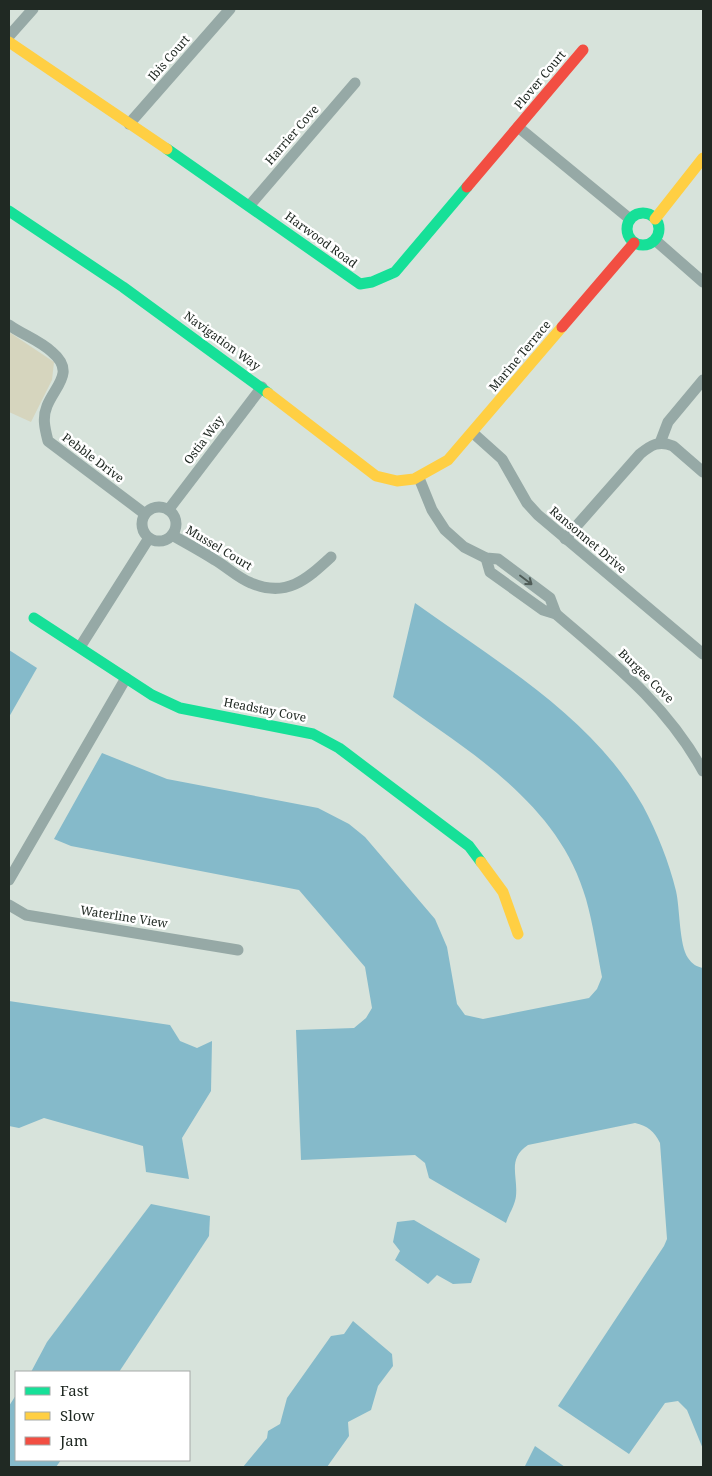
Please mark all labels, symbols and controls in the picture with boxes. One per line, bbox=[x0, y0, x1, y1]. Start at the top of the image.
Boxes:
street label: Ibis Court bbox=[144, 31, 193, 84]
street label: Plover Court bbox=[510, 47, 569, 113]
street label: Harrier Cove bbox=[261, 101, 322, 168]
street label: Harwood Road bbox=[282, 208, 361, 272]
street label: Navigation Way bbox=[181, 307, 264, 374]
street label: Marine Terrace bbox=[485, 316, 554, 395]
street label: Ostia Way bbox=[180, 412, 228, 468]
street label: Pebble Drive bbox=[59, 429, 128, 486]
street label: Ransonnet Drive bbox=[546, 502, 630, 577]
street label: Mussel Court bbox=[183, 521, 256, 574]
one-way arrow bbox=[519, 575, 533, 585]
street label: Burgee Cove bbox=[615, 645, 678, 706]
street label: Headstay Cove bbox=[222, 693, 308, 726]
street label: Waterline View bbox=[79, 901, 170, 932]
legend bbox=[15, 1371, 190, 1461]
text: Fast bbox=[60, 1380, 89, 1400]
text: Slow bbox=[60, 1405, 94, 1425]
text: Jam bbox=[59, 1430, 88, 1450]

